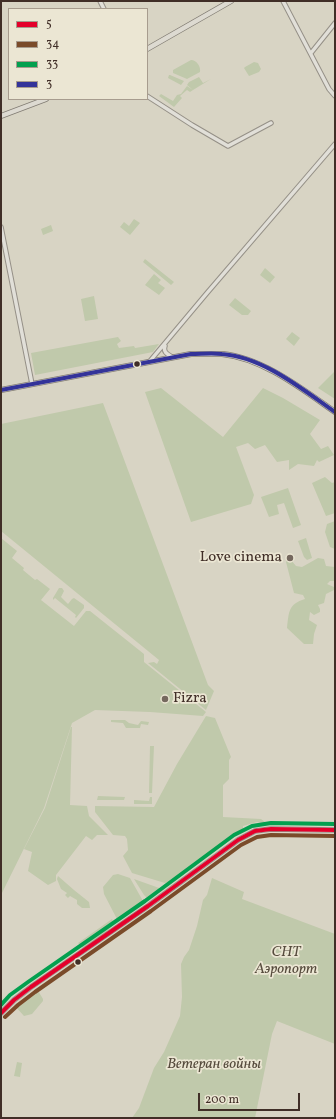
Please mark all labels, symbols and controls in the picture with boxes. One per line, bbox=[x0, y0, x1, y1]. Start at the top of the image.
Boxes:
legend bbox=[8, 8, 148, 100]
text: 5 bbox=[46, 16, 52, 32]
text: 34 bbox=[46, 36, 59, 52]
text: 33 bbox=[46, 56, 58, 72]
text: 3 bbox=[46, 76, 52, 92]
unlabelled marker bbox=[132, 359, 142, 369]
place label: Love cinema bbox=[200, 549, 282, 567]
marker: Love cinema bbox=[285, 553, 295, 563]
place label: Fizra bbox=[173, 690, 207, 708]
marker: Fizra bbox=[160, 694, 170, 704]
park label: СНТ Аэропорт bbox=[255, 944, 317, 979]
unlabelled marker bbox=[73, 957, 83, 967]
park label: Ветеран войны bbox=[167, 1056, 261, 1074]
scale bar bbox=[200, 1085, 302, 1111]
text: 200 m bbox=[205, 1092, 239, 1108]

